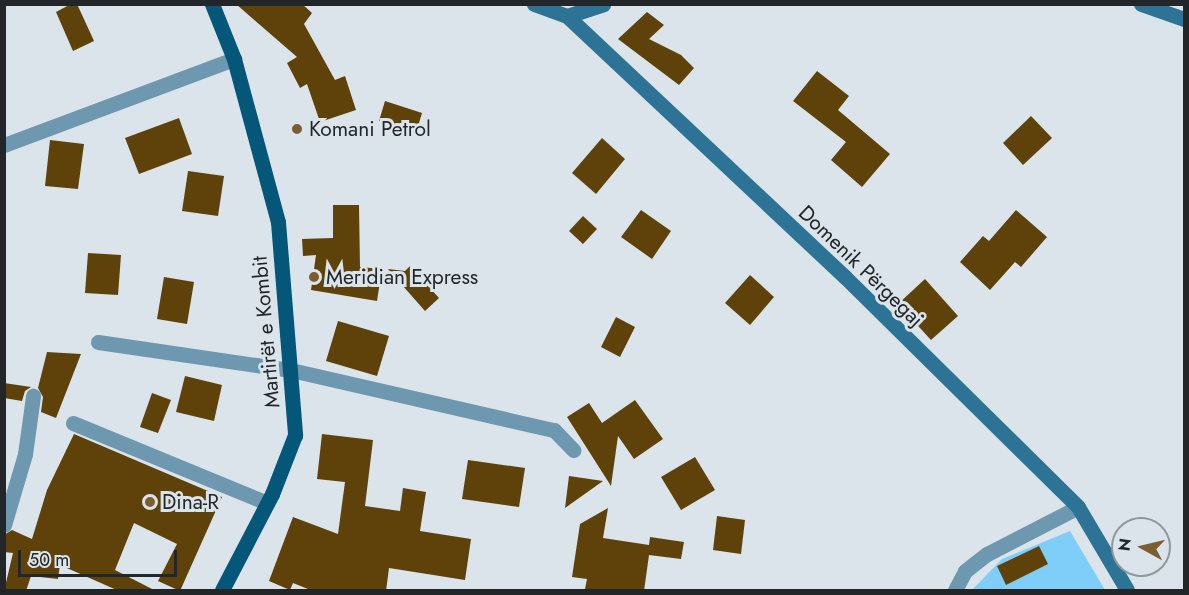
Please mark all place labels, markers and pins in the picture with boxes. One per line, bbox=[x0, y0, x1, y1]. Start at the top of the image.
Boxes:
place label: Komani Petrol bbox=[309, 116, 431, 142]
marker: Komani Petrol bbox=[290, 122, 304, 136]
place label: Meridian Express bbox=[326, 264, 478, 290]
marker: Meridian Express bbox=[307, 270, 321, 284]
place label: Dina-R bbox=[162, 489, 219, 515]
marker: Dina-R bbox=[143, 495, 157, 509]

